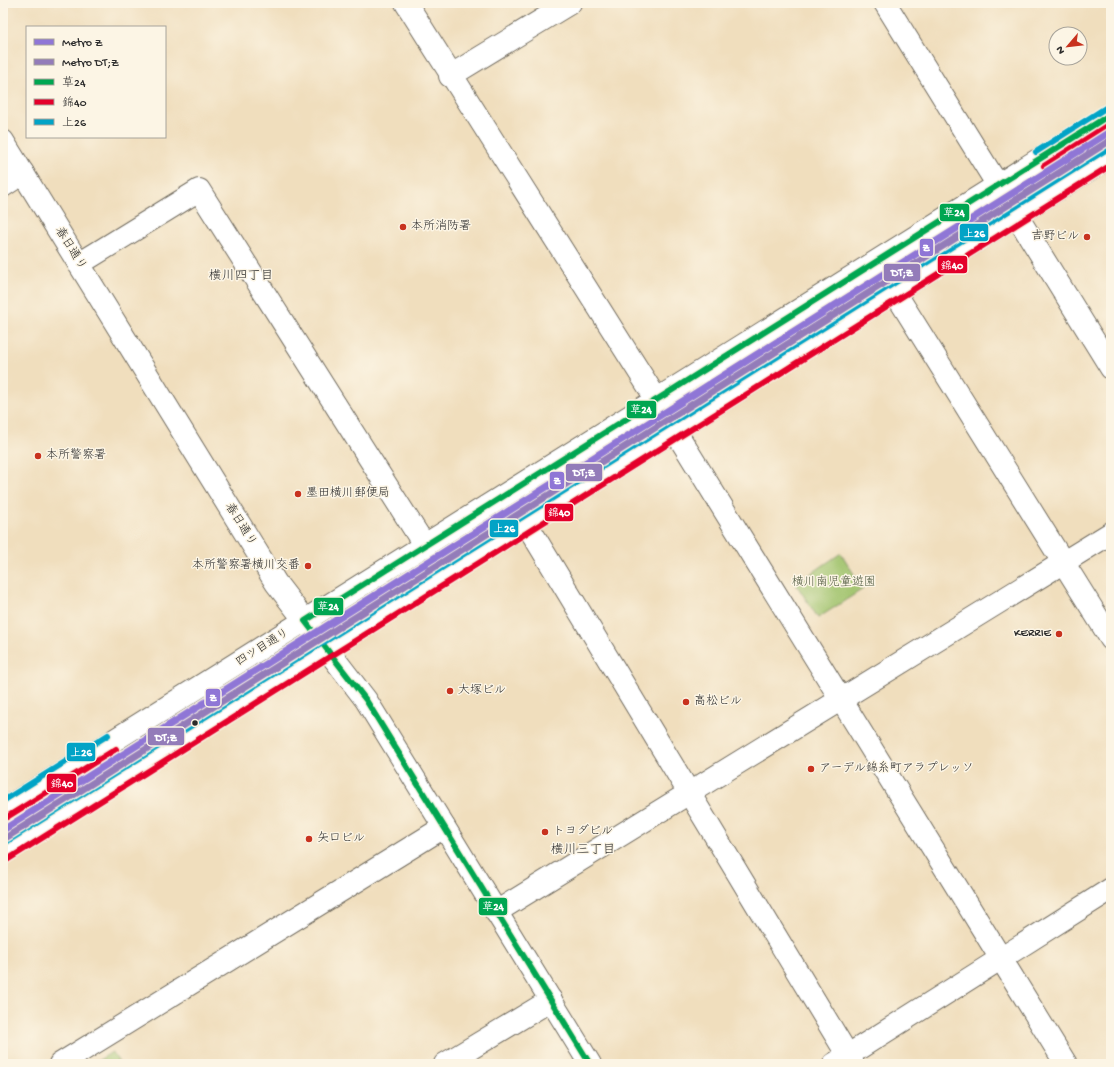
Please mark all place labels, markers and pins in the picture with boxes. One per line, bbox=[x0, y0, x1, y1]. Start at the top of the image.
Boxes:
place label: 本所消防署 bbox=[411, 219, 471, 234]
marker: 本所消防署 bbox=[398, 222, 408, 232]
place label: 吉野ビル bbox=[1031, 229, 1079, 244]
marker: 吉野ビル bbox=[1082, 232, 1092, 242]
place label: 本所警察署 bbox=[46, 448, 106, 463]
marker: 本所警察署 bbox=[33, 451, 43, 461]
place label: 墨田横川郵便局 bbox=[306, 486, 390, 501]
marker: 墨田横川郵便局 bbox=[293, 489, 303, 499]
place label: 本所警察署横川交番 bbox=[192, 558, 300, 573]
marker: 本所警察署横川交番 bbox=[303, 561, 313, 571]
place label: KERRIE bbox=[1014, 627, 1052, 641]
marker: KERRIE bbox=[1054, 629, 1064, 639]
place label: 大塚ビル bbox=[458, 683, 506, 698]
marker: 大塚ビル bbox=[445, 686, 455, 696]
place label: 高松ビル bbox=[694, 694, 742, 709]
marker: 高松ビル bbox=[681, 697, 691, 707]
unlabelled marker bbox=[190, 718, 200, 728]
place label: アーデル錦糸町アラプレッソ bbox=[819, 761, 974, 776]
marker: アーデル錦糸町アラプレッソ bbox=[806, 764, 816, 774]
place label: トヨダビル bbox=[553, 824, 613, 839]
marker: トヨダビル bbox=[540, 827, 550, 837]
place label: 矢口ビル bbox=[317, 831, 365, 846]
marker: 矢口ビル bbox=[304, 834, 314, 844]

